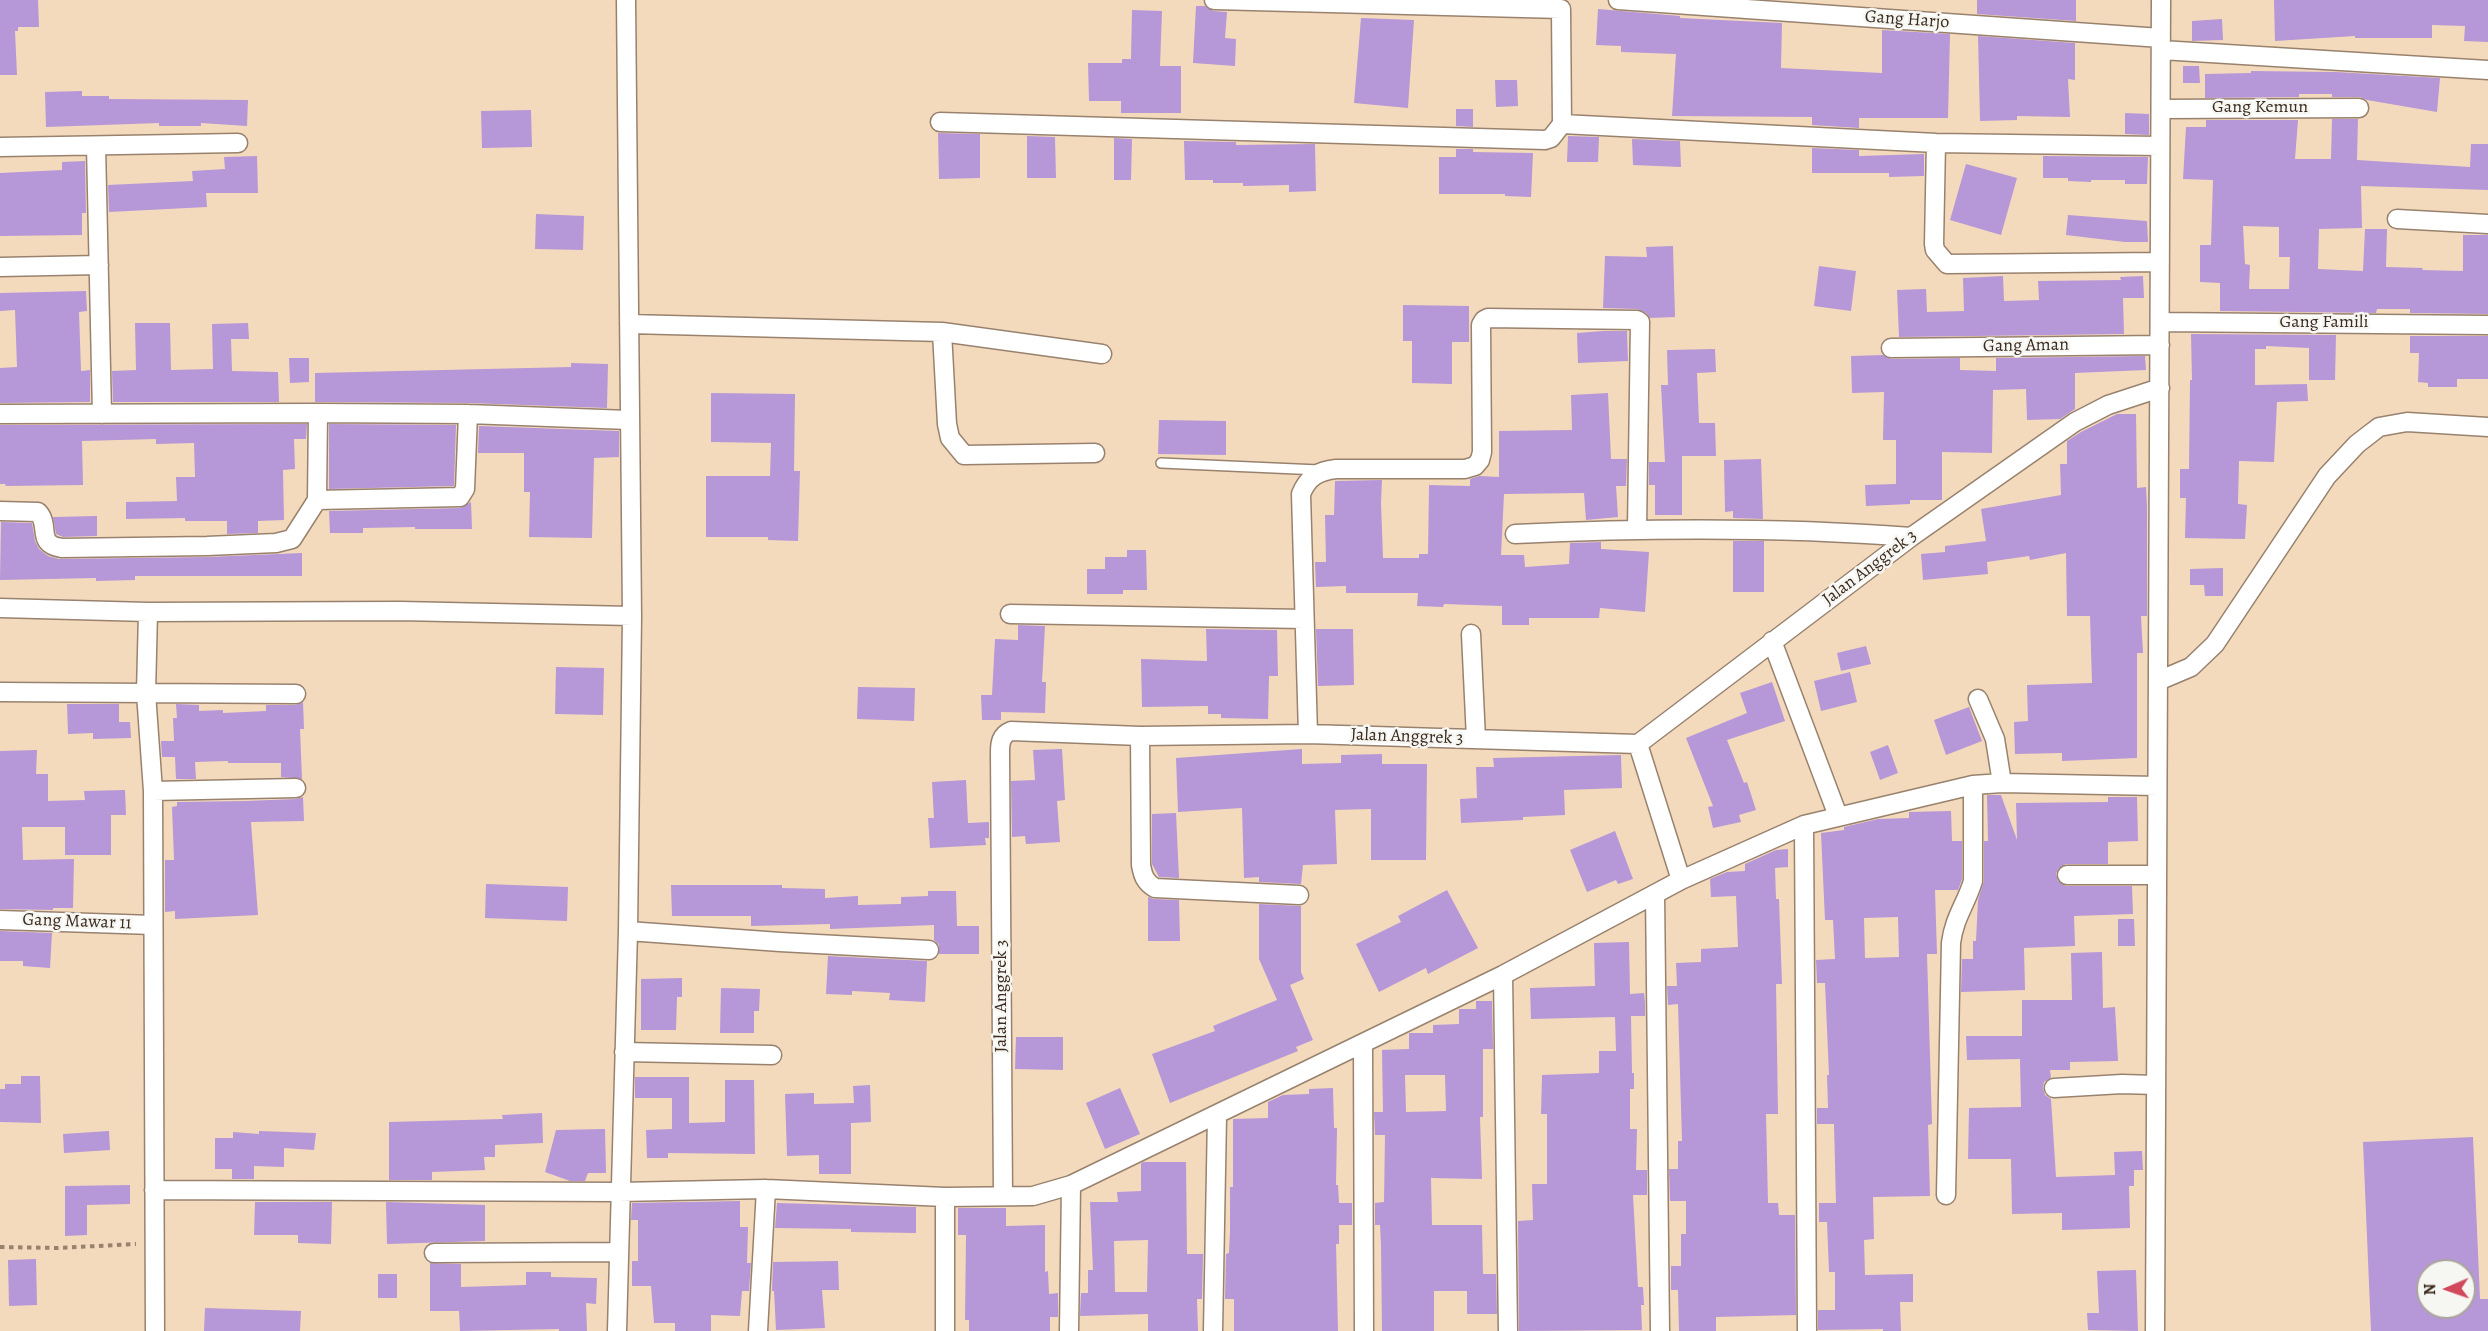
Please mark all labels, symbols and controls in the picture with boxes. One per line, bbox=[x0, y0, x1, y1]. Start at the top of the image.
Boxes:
street label: Gang Harjo bbox=[1864, 6, 1950, 34]
street label: Gang Kemun bbox=[2212, 97, 2308, 119]
street label: Gang Famili bbox=[2279, 312, 2369, 334]
street label: Gang Aman bbox=[1983, 334, 2069, 358]
street label: Jalan Anggrek 3 bbox=[1818, 525, 1922, 611]
street label: Jalan Anggrek 3 bbox=[1350, 724, 1464, 750]
street label: Gang Mawar 11 bbox=[22, 909, 132, 935]
street label: Jalan Anggrek 3 bbox=[991, 940, 1013, 1052]
north arrow bbox=[2416, 1259, 2476, 1319]
text: N bbox=[2419, 1283, 2441, 1296]

